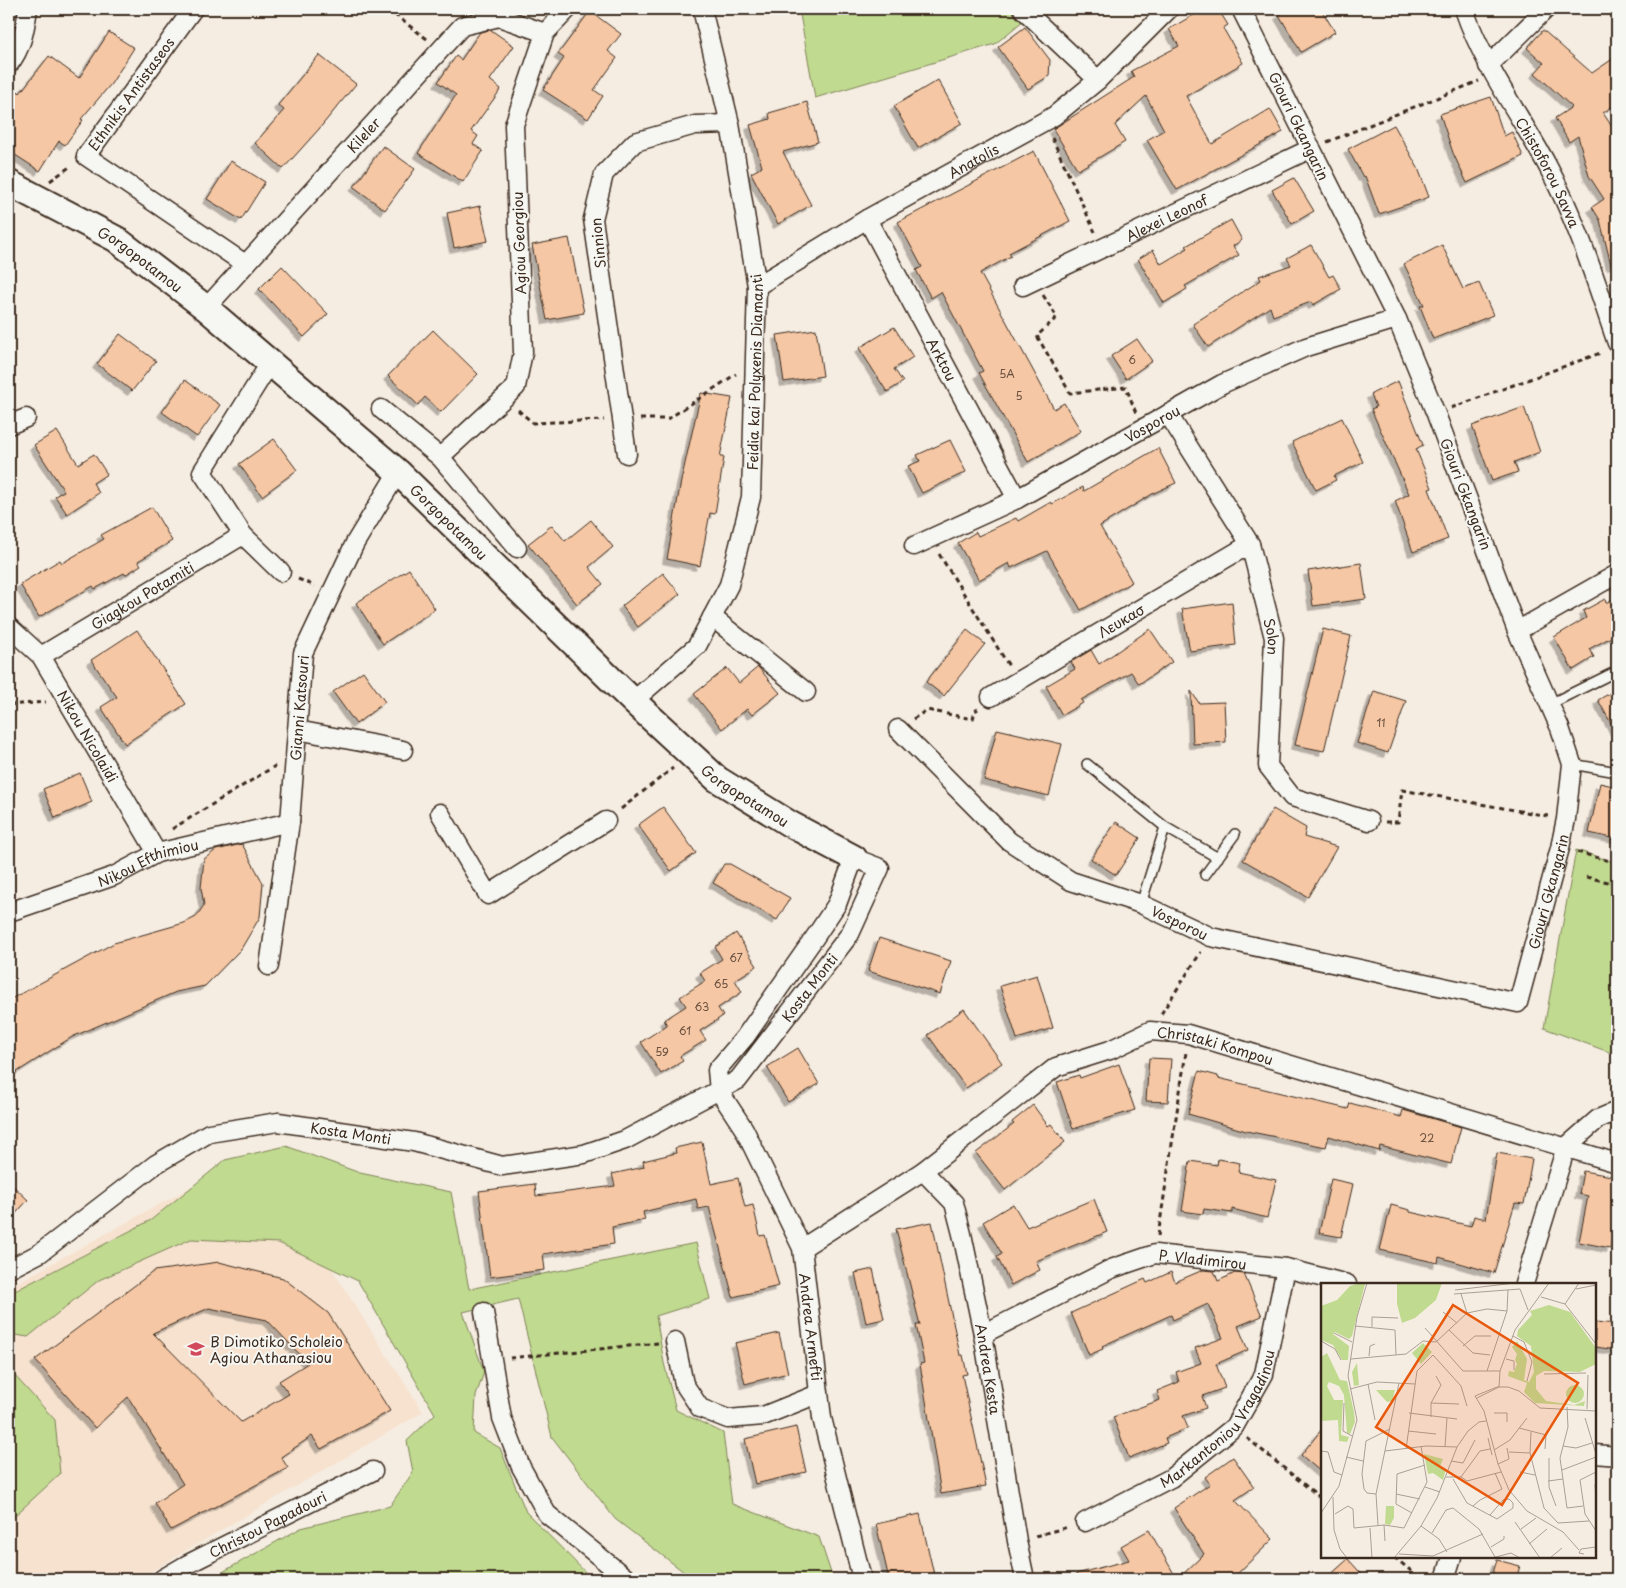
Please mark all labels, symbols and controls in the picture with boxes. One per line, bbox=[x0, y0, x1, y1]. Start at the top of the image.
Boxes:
street label: Ethnikis Antistaseos bbox=[83, 33, 179, 155]
street label: Giouri Gkangarin bbox=[1264, 68, 1334, 184]
street label: Kileler bbox=[341, 112, 385, 157]
street label: Chistoforou Savva bbox=[1511, 113, 1585, 231]
street label: Anatolis bbox=[944, 138, 1002, 183]
street label: Alexei Leonof bbox=[1122, 188, 1212, 246]
street label: Agiou Georgiou bbox=[507, 191, 531, 295]
street label: Sinnion bbox=[585, 217, 611, 269]
street label: Gorgopotamou bbox=[94, 221, 187, 297]
street label: Feidia kai Polyxenis Diamanti bbox=[741, 272, 768, 471]
street label: Arktou bbox=[922, 334, 962, 384]
house number: 6 bbox=[1128, 351, 1136, 368]
house number: 5A bbox=[999, 365, 1015, 382]
house number: 5 bbox=[1015, 387, 1023, 404]
street label: Vosporou bbox=[1120, 399, 1184, 447]
street label: Giouri Gkangarin bbox=[1435, 435, 1497, 553]
street label: Gorgopotamou bbox=[406, 479, 493, 565]
street label: Giagkou Potamiti bbox=[87, 556, 198, 634]
street label: Λευκασ bbox=[1094, 598, 1148, 642]
street label: Solon bbox=[1259, 616, 1284, 655]
street label: Gianni Katsouri bbox=[284, 654, 313, 761]
street label: Nikou Nicolaidi bbox=[53, 686, 123, 786]
house number: 11 bbox=[1376, 714, 1386, 731]
street label: Gorgopotamou bbox=[697, 759, 793, 832]
street label: Giouri Gkangarin bbox=[1523, 832, 1573, 951]
street label: Nikou Efthimiou bbox=[95, 833, 200, 891]
street label: Vosporou bbox=[1148, 900, 1212, 945]
house number: 67 bbox=[729, 949, 743, 966]
street label: Kosta Monti bbox=[776, 949, 842, 1026]
house number: 65 bbox=[714, 975, 728, 992]
house number: 63 bbox=[695, 998, 709, 1015]
street label: Christaki Kompou bbox=[1156, 1021, 1276, 1070]
house number: 61 bbox=[679, 1022, 691, 1039]
house number: 59 bbox=[655, 1043, 669, 1060]
street label: Kosta Monti bbox=[309, 1116, 393, 1149]
house number: 22 bbox=[1420, 1129, 1434, 1146]
street label: P. Vladimirou bbox=[1158, 1244, 1248, 1274]
street label: Andrea Armefti bbox=[795, 1272, 828, 1382]
inset map bbox=[1321, 1283, 1596, 1558]
street label: Andrea Kesta bbox=[971, 1321, 1007, 1416]
place label: B Dimotiko Scholeio Agiou Athanasiou bbox=[210, 1331, 343, 1368]
school or university icon: B Dimotiko Scholeio Agiou Athanasiou bbox=[186, 1339, 206, 1359]
street label: Markantoniou Vragadinou bbox=[1156, 1348, 1279, 1493]
street label: Christou Papadouri bbox=[205, 1486, 330, 1562]

